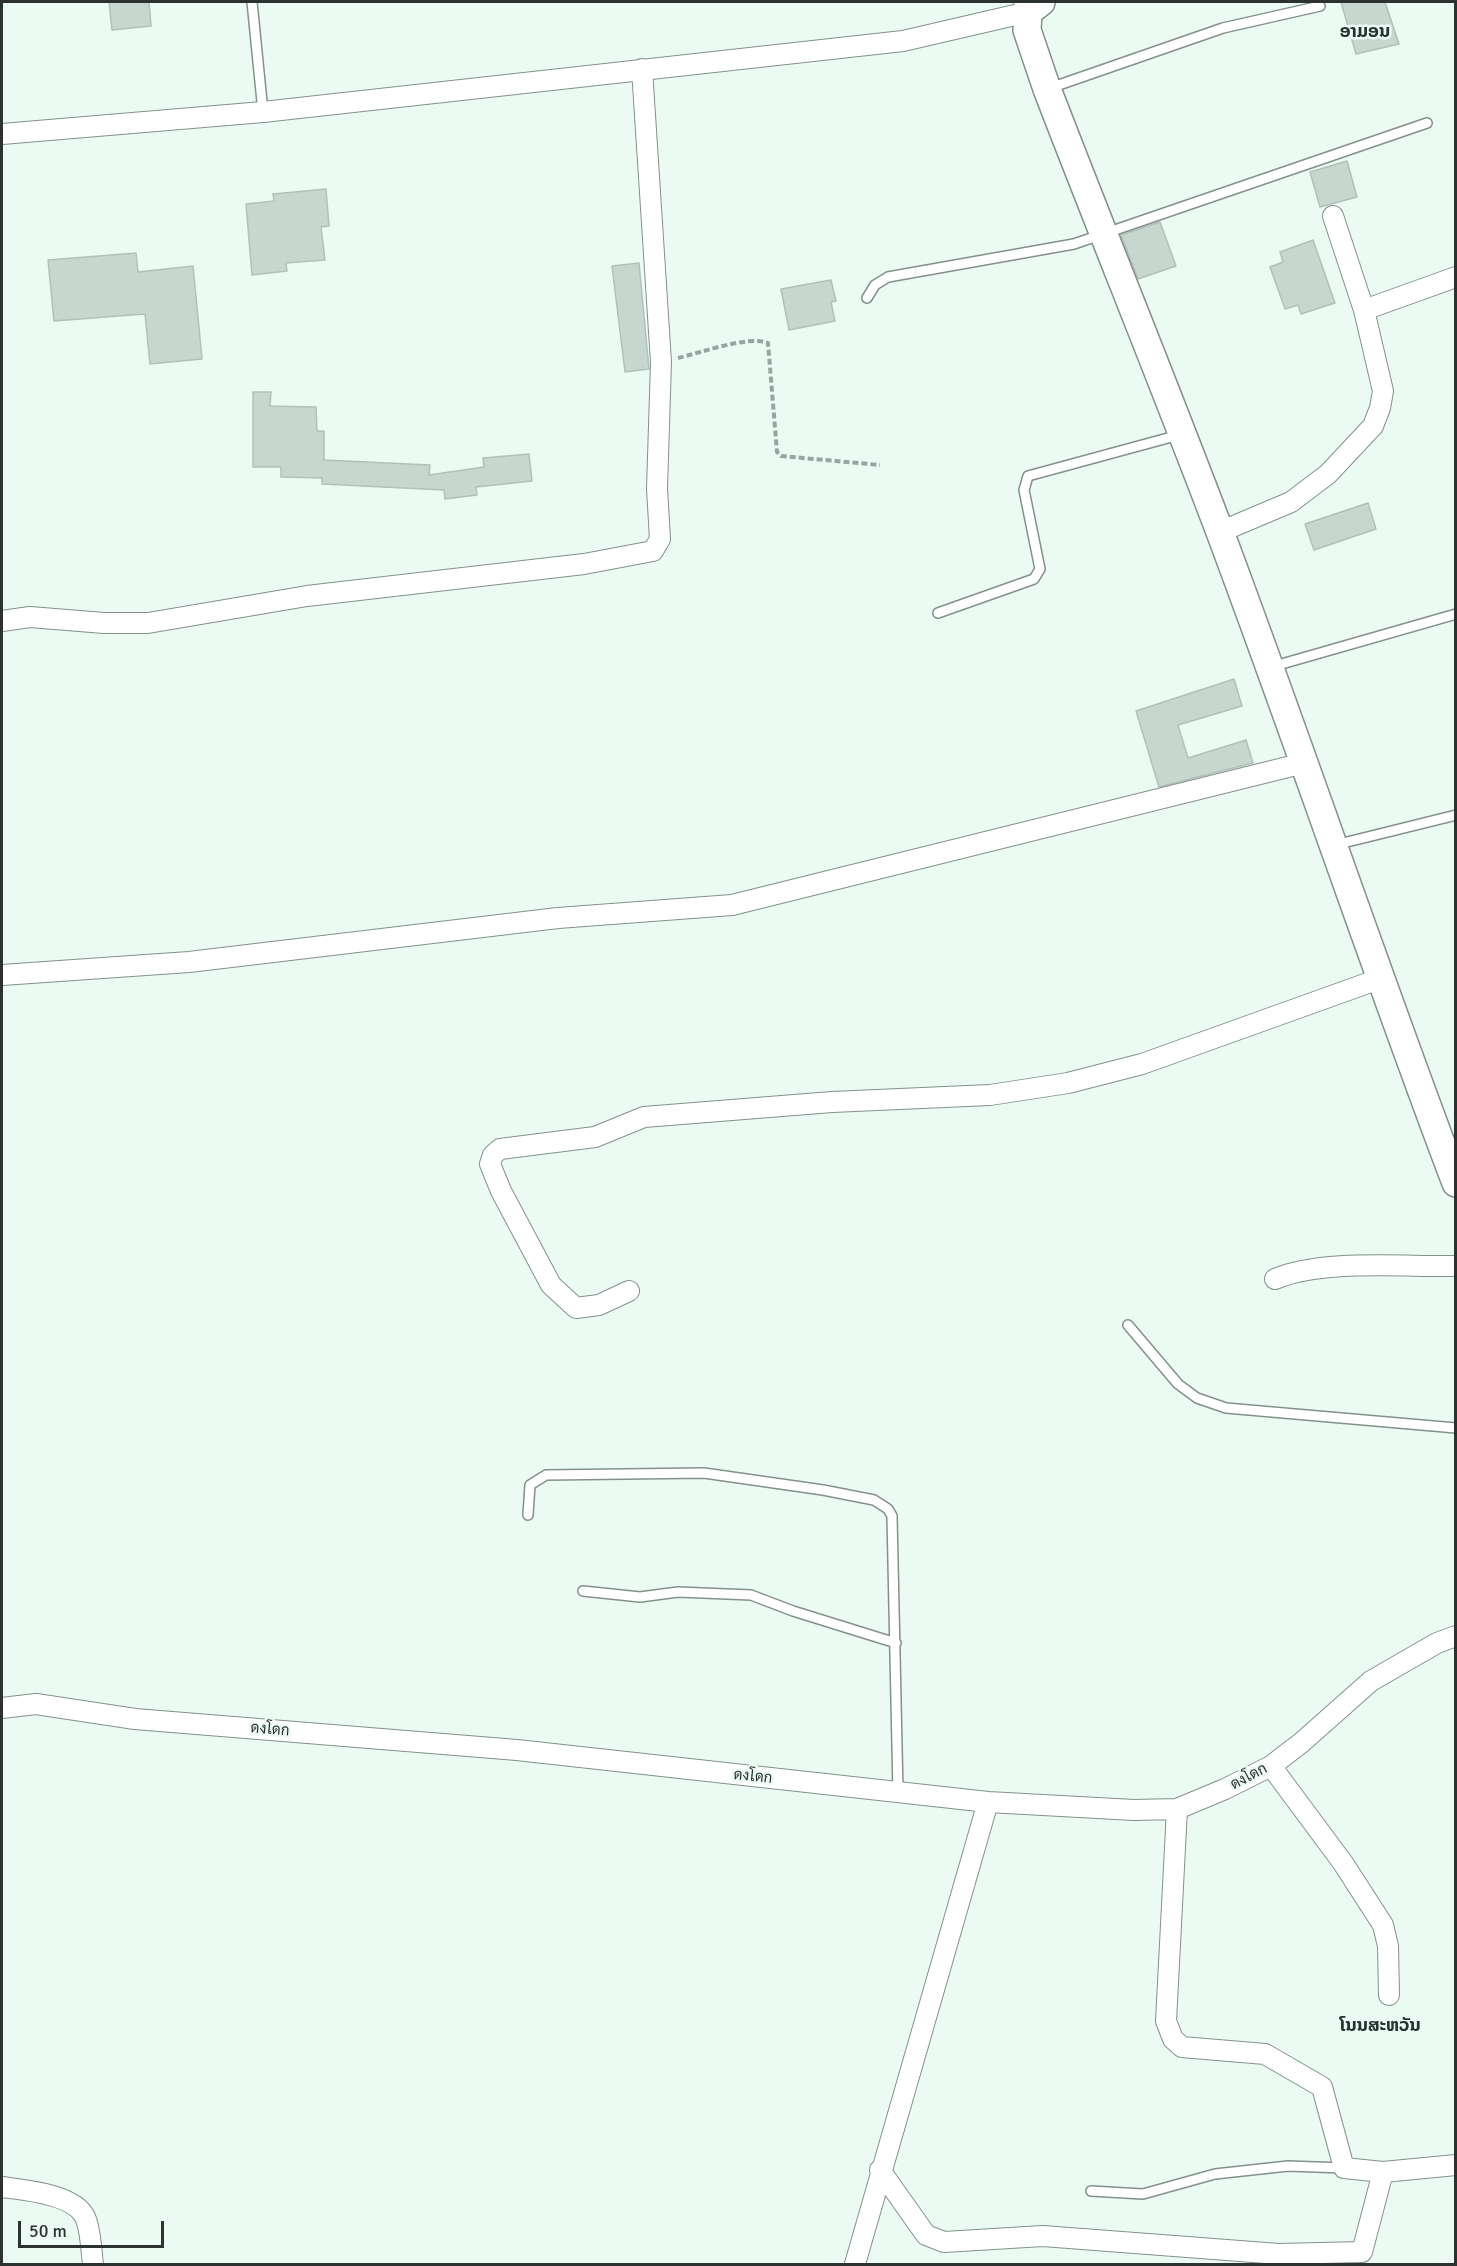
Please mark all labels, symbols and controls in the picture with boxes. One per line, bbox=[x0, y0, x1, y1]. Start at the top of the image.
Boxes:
district label: ອາມອນ bbox=[1340, 21, 1390, 43]
street label: ดงโดก bbox=[250, 1719, 290, 1741]
street label: ดงโดก bbox=[1228, 1760, 1270, 1794]
street label: ดงโดก bbox=[733, 1766, 773, 1788]
district label: ໂນນສະຫວັນ bbox=[1339, 2015, 1421, 2037]
scale bar bbox=[21, 2209, 166, 2247]
text: 50 m bbox=[29, 2220, 67, 2242]

